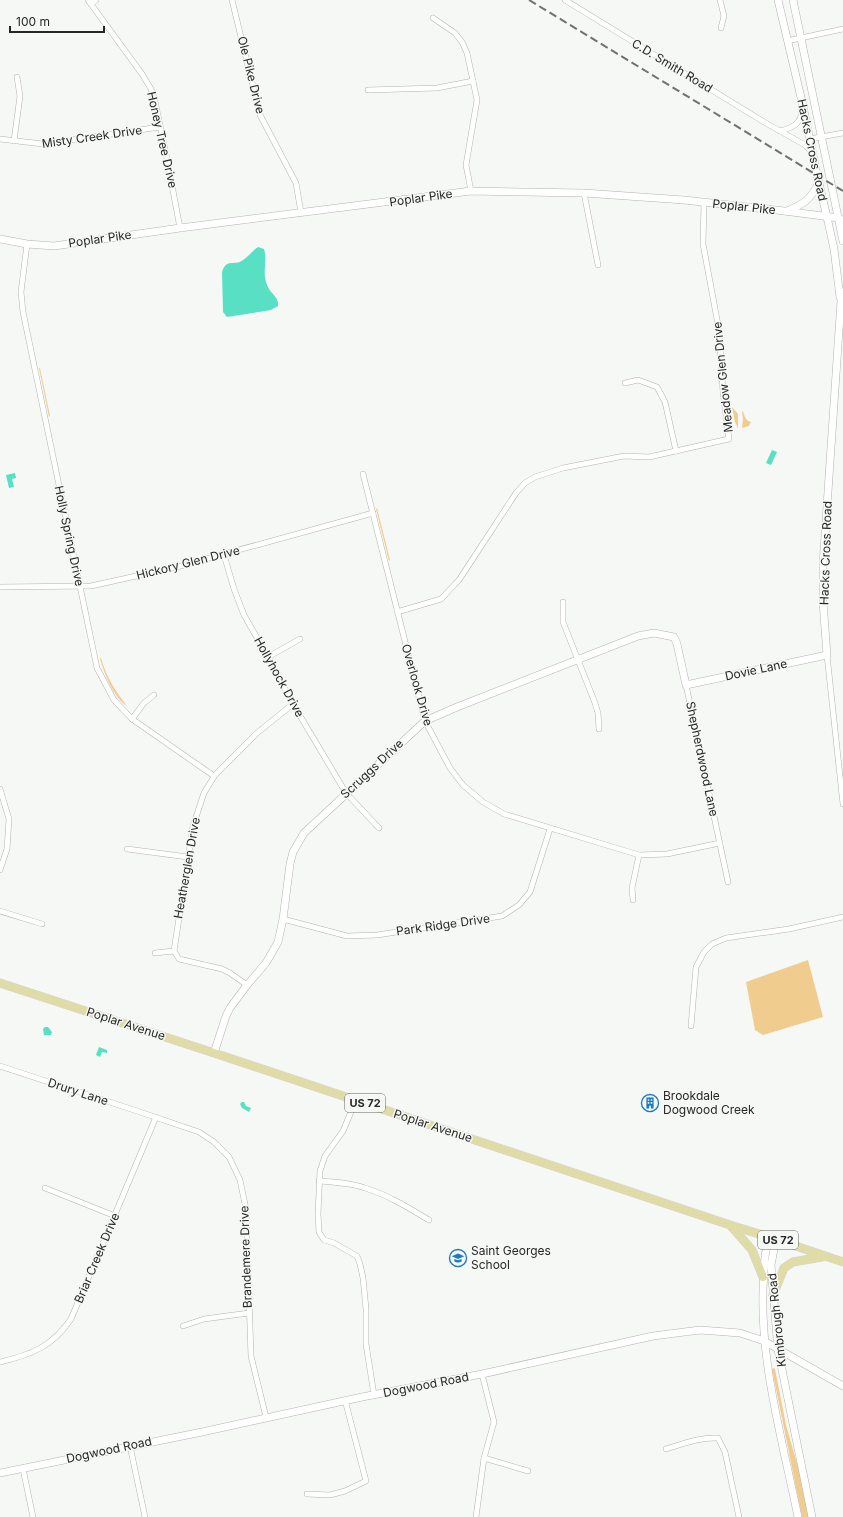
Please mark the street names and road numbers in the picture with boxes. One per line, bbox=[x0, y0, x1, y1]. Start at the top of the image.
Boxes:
street label: Ole Pike Drive bbox=[235, 34, 268, 115]
street label: C.D. Smith Road bbox=[629, 36, 715, 96]
street label: Honey Tree Drive bbox=[144, 90, 181, 190]
street label: Hacks Cross Road bbox=[794, 97, 831, 202]
street label: Misty Creek Drive bbox=[41, 122, 143, 151]
street label: Poplar Pike bbox=[388, 186, 453, 209]
street label: Poplar Pike bbox=[712, 196, 776, 217]
street label: Poplar Pike bbox=[67, 227, 132, 250]
street label: Meadow Glen Drive bbox=[709, 321, 736, 433]
street label: Holly Spring Drive bbox=[52, 484, 87, 588]
street label: Hacks Cross Road bbox=[816, 501, 835, 605]
street label: Hickory Glen Drive bbox=[135, 542, 241, 583]
street label: Hollyhock Drive bbox=[251, 634, 308, 720]
street label: Overlook Drive bbox=[399, 642, 436, 728]
street label: Dovie Lane bbox=[723, 656, 788, 683]
street label: Shepherdwood Lane bbox=[683, 700, 722, 818]
street label: Scruggs Drive bbox=[337, 736, 406, 802]
street label: Heatherglen Drive bbox=[170, 816, 203, 920]
street label: Park Ridge Drive bbox=[395, 910, 491, 939]
street label: Poplar Avenue bbox=[85, 1004, 167, 1043]
street label: Drury Lane bbox=[46, 1075, 110, 1108]
road number: US 72 bbox=[345, 1094, 385, 1112]
street label: Poplar Avenue bbox=[392, 1106, 474, 1145]
street label: Brandemere Drive bbox=[236, 1206, 255, 1309]
street label: Briar Creek Drive bbox=[71, 1210, 122, 1305]
road number: US 72 bbox=[758, 1231, 798, 1249]
street label: Kimbrough Road bbox=[764, 1272, 789, 1368]
street label: Dogwood Road bbox=[382, 1369, 470, 1400]
street label: Dogwood Road bbox=[65, 1433, 153, 1466]

